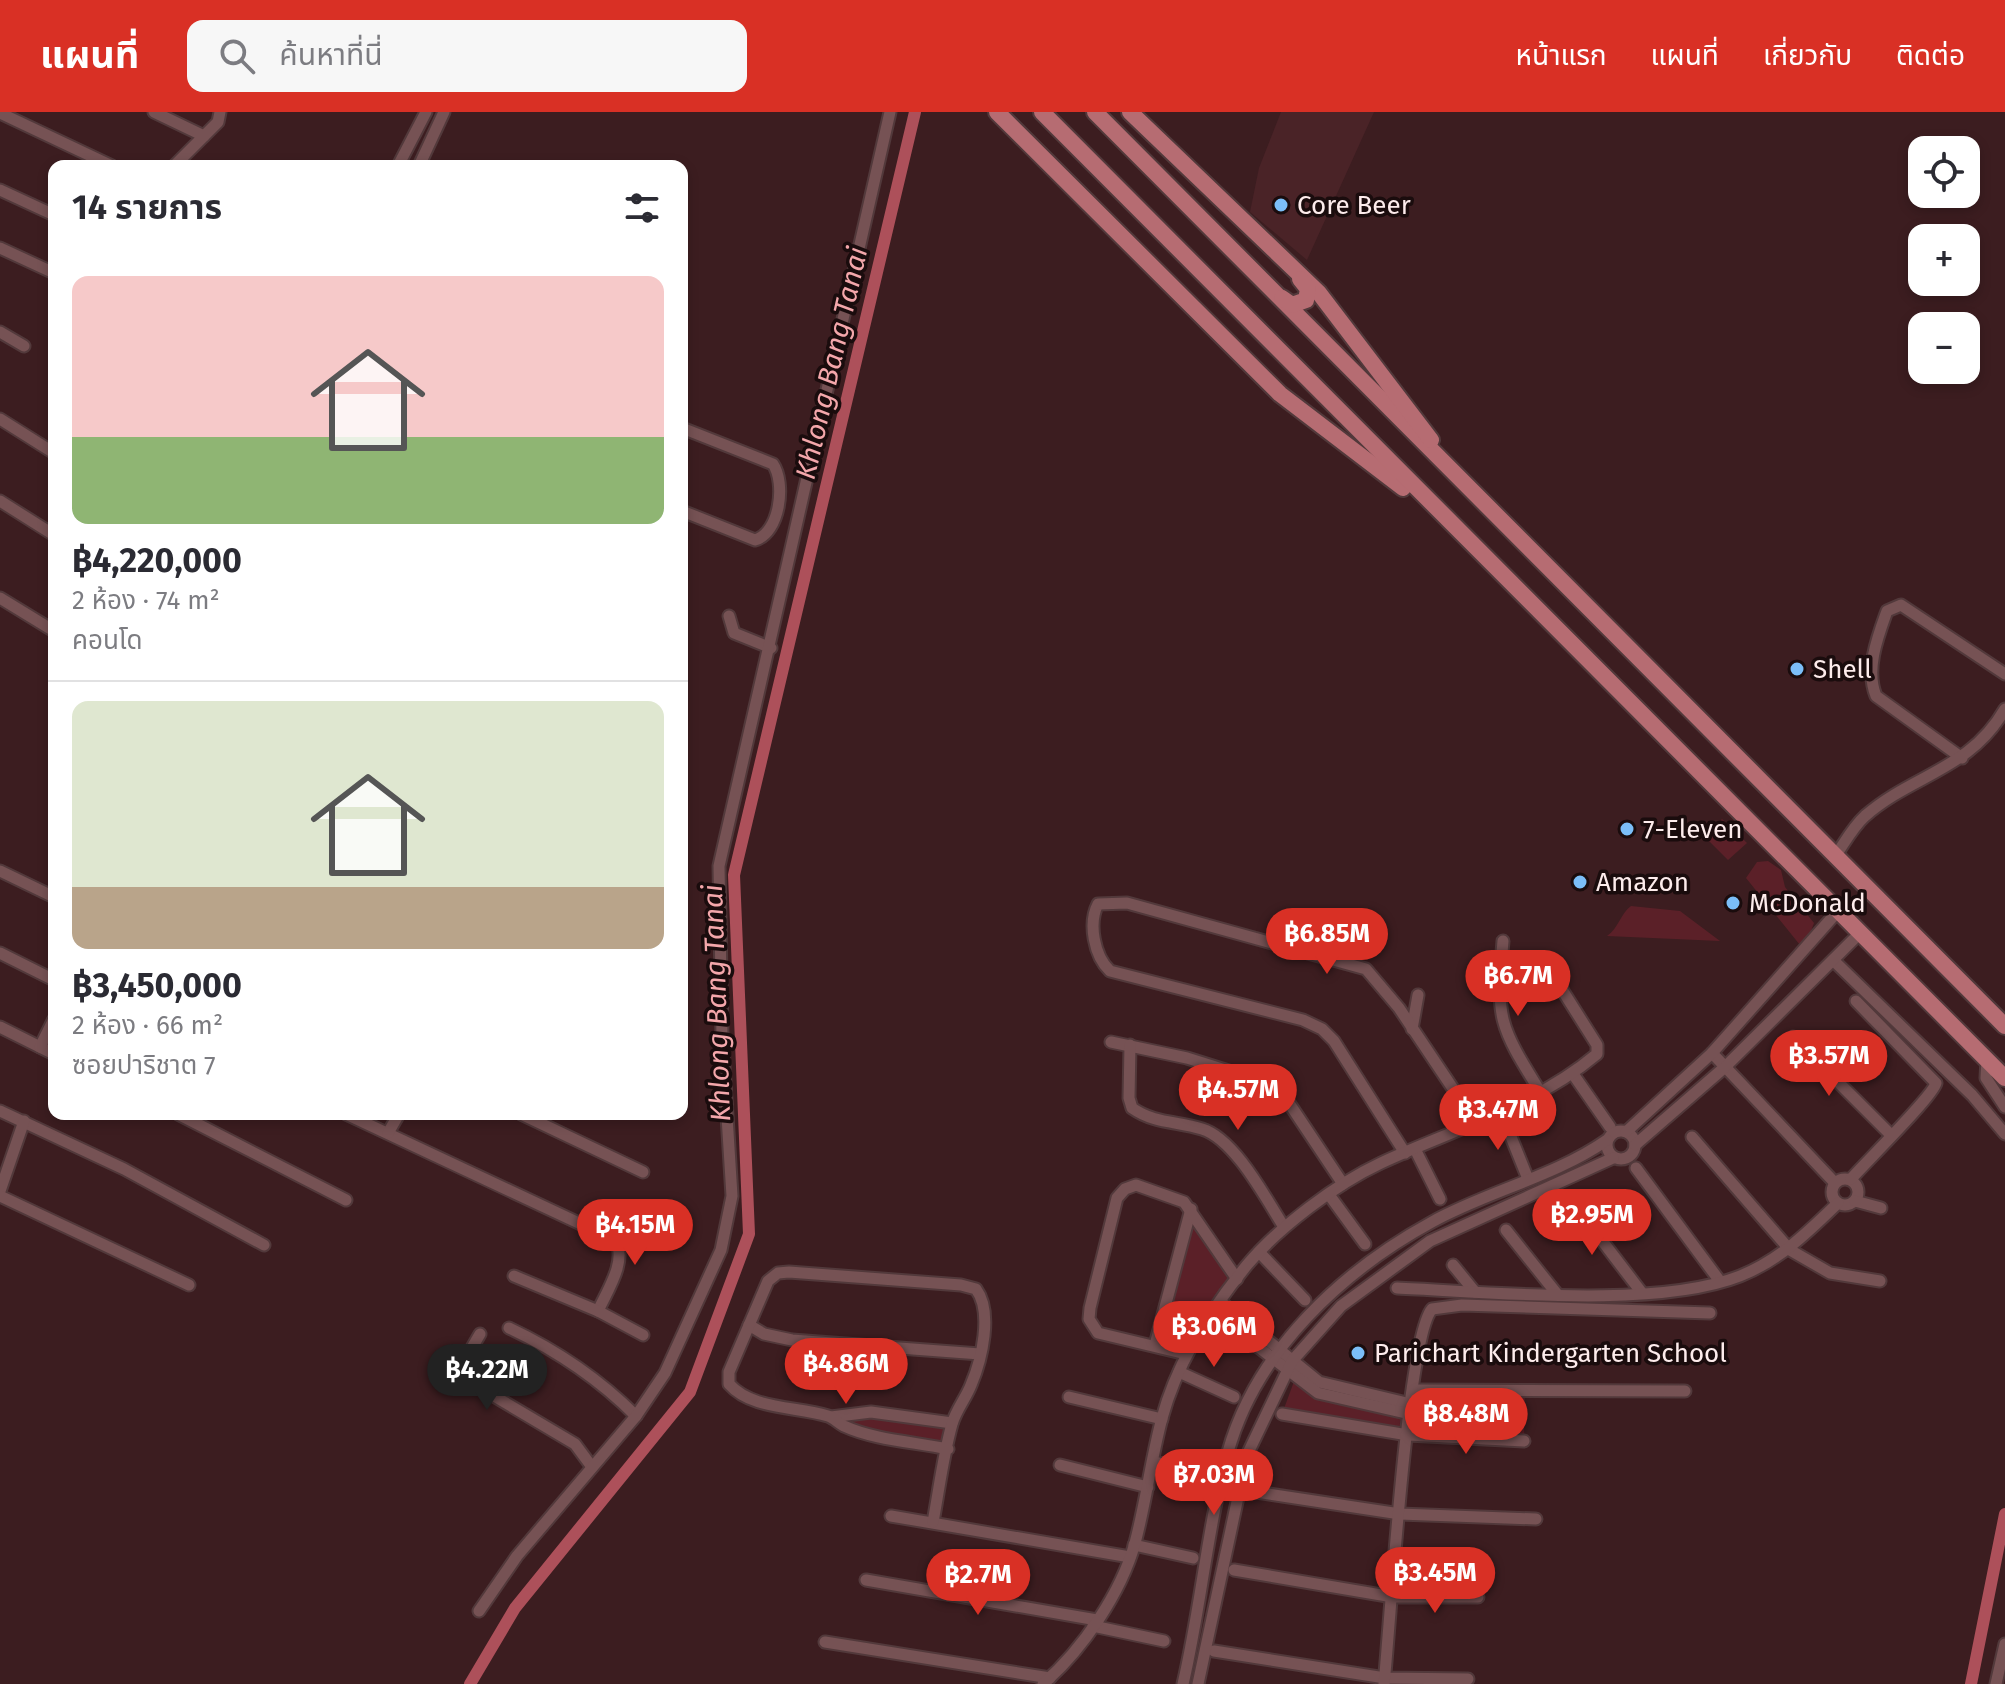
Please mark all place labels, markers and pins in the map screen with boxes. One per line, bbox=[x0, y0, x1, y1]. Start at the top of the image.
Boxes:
place label: Core Beer bbox=[1297, 190, 1411, 221]
marker: Core Beer bbox=[1272, 196, 1290, 214]
place label: Shell bbox=[1813, 654, 1872, 685]
marker: Shell bbox=[1788, 660, 1806, 678]
place label: 7-Eleven bbox=[1643, 814, 1742, 845]
marker: 7-Eleven bbox=[1618, 820, 1636, 838]
place label: Amazon bbox=[1596, 867, 1689, 898]
marker: Amazon bbox=[1571, 873, 1589, 891]
place label: McDonald bbox=[1749, 888, 1866, 919]
marker: McDonald bbox=[1724, 894, 1742, 912]
pin: ฿6.85M bbox=[1262, 908, 1392, 976]
pin: ฿6.7M bbox=[1462, 950, 1574, 1018]
pin: ฿3.57M bbox=[1764, 1030, 1894, 1098]
pin: ฿4.57M bbox=[1173, 1064, 1303, 1132]
pin: ฿3.47M bbox=[1433, 1084, 1563, 1152]
pin: ฿2.95M bbox=[1527, 1189, 1657, 1257]
pin: ฿4.15M bbox=[570, 1199, 700, 1267]
pin: ฿3.06M bbox=[1149, 1301, 1279, 1369]
pin: ฿4.86M bbox=[781, 1338, 911, 1406]
place label: Parichart Kindergarten School bbox=[1374, 1338, 1727, 1369]
pin: ฿4.22M bbox=[422, 1344, 552, 1412]
marker: Parichart Kindergarten School bbox=[1349, 1344, 1367, 1362]
pin: ฿8.48M bbox=[1401, 1388, 1531, 1456]
pin: ฿7.03M bbox=[1149, 1449, 1279, 1517]
pin: ฿3.45M bbox=[1370, 1547, 1500, 1615]
pin: ฿2.7M bbox=[922, 1549, 1034, 1617]

